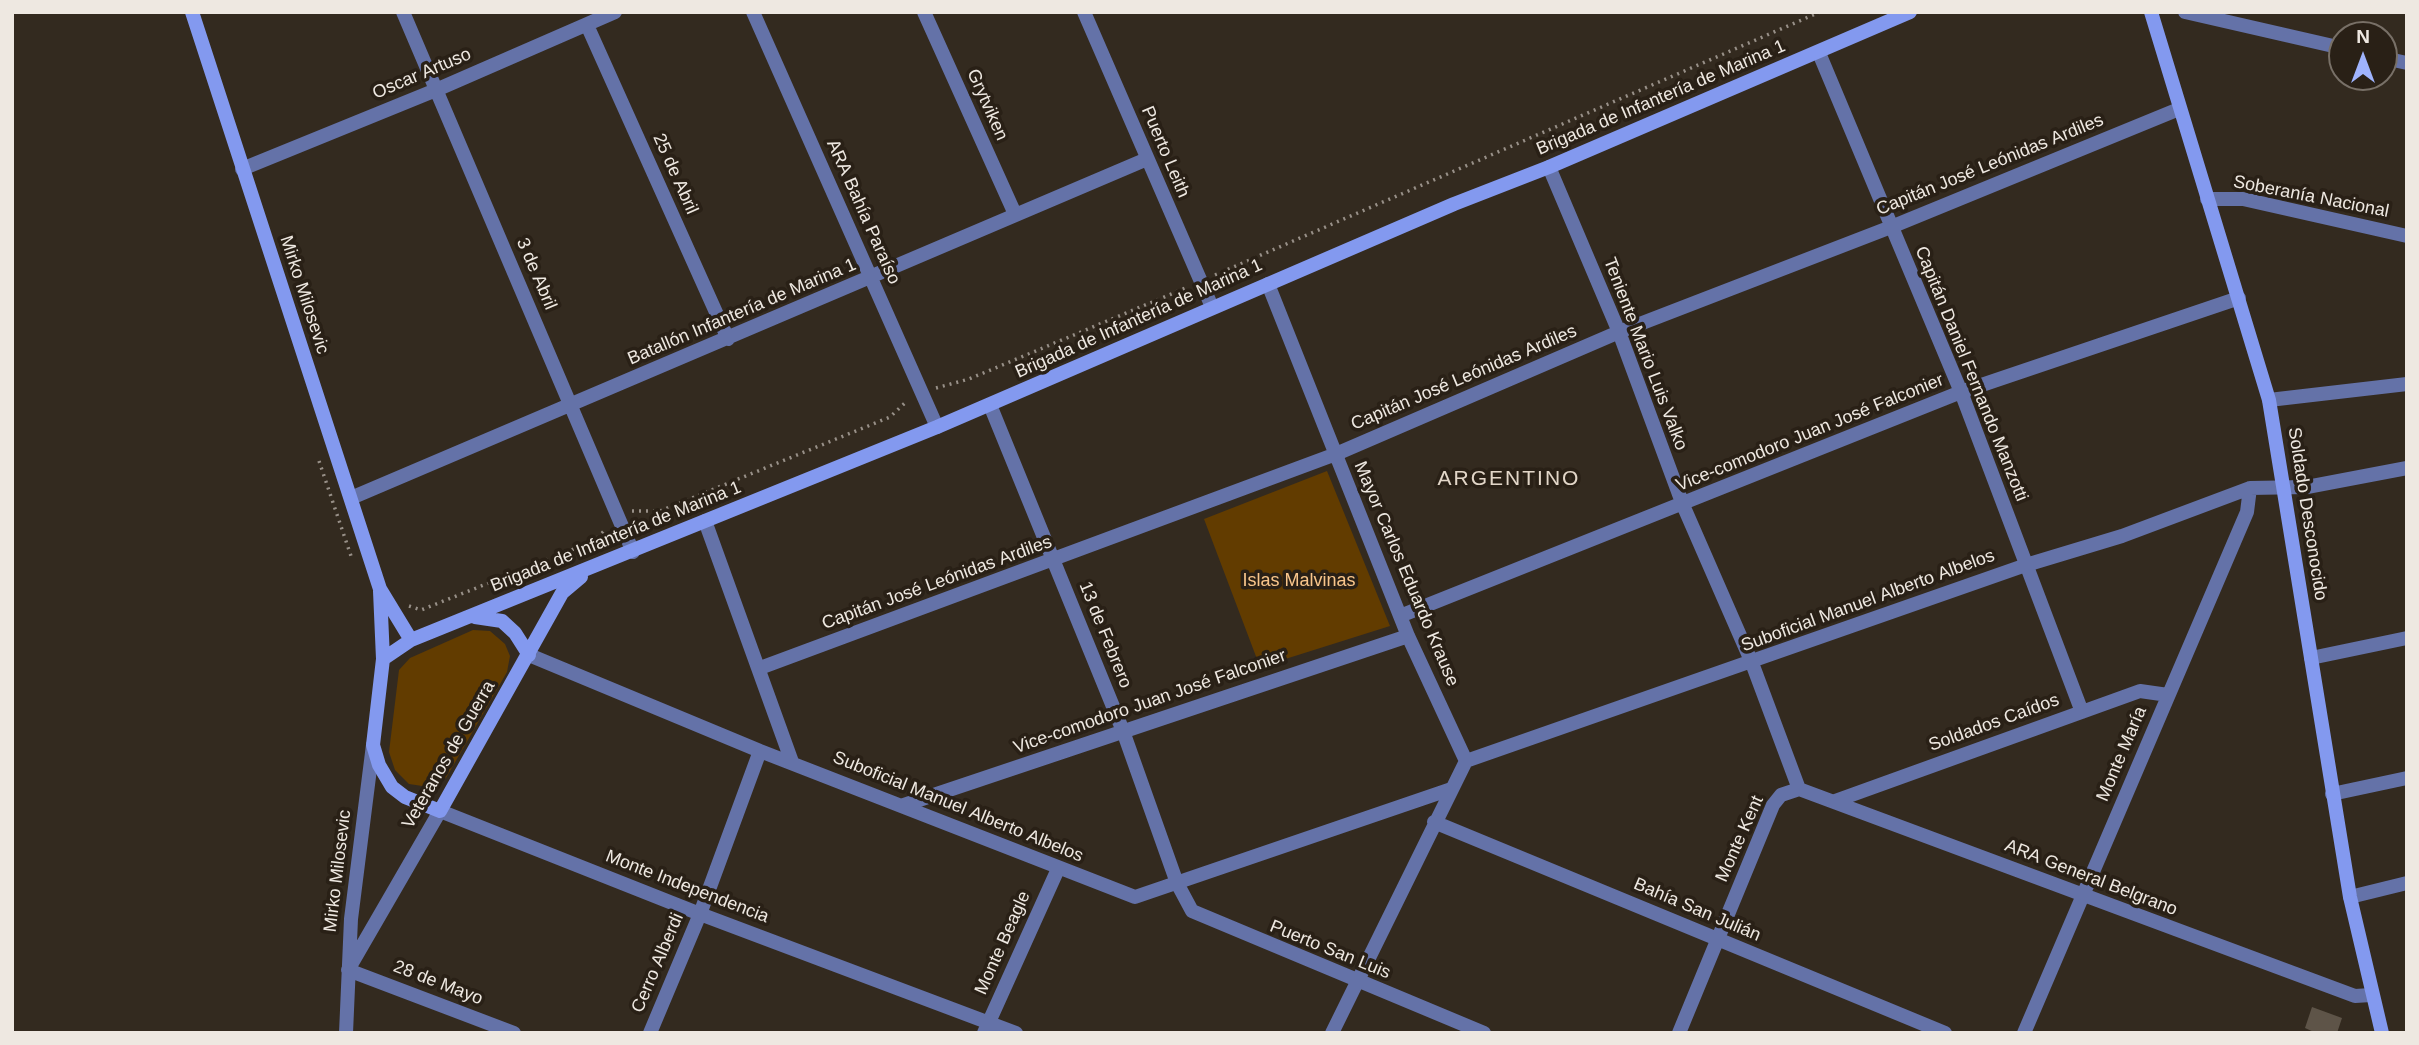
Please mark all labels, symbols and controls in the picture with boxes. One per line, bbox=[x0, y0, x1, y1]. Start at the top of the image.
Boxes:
north arrow bbox=[2328, 21, 2398, 91]
text: N bbox=[2356, 26, 2370, 47]
street label: Brigada de Infantería de Marina 1 bbox=[1533, 36, 1789, 160]
street label: Oscar Artuso bbox=[369, 44, 475, 104]
street label: Grytviken bbox=[962, 66, 1012, 144]
street label: Puerto Leith bbox=[1136, 103, 1194, 201]
street label: Capitán José Leónidas Ardiles bbox=[1873, 109, 2107, 221]
street label: 25 de Abril bbox=[648, 130, 702, 218]
street label: ARA Bahía Paraíso bbox=[821, 136, 905, 288]
street label: Soberanía Nacional bbox=[2231, 171, 2391, 223]
street label: Mirko Milosevic bbox=[275, 233, 333, 357]
street label: 3 de Abril bbox=[511, 235, 561, 313]
street label: Capitán Daniel Fernando Manzotti bbox=[1910, 243, 2032, 505]
street label: Batallón Infantería de Marina 1 bbox=[624, 254, 860, 370]
street label: Brigada de Infantería de Marina 1 bbox=[1012, 255, 1266, 383]
street label: Teniente Mario Luis Valko bbox=[1598, 255, 1692, 453]
street label: Capitán José Leónidas Ardiles bbox=[1348, 321, 1580, 435]
street label: Vice-comodoro Juan José Falconier bbox=[1673, 369, 1947, 497]
street label: Soldado Desconocido bbox=[2283, 426, 2331, 602]
street label: Mayor Carlos Eduardo Krause bbox=[1349, 458, 1463, 690]
district label: ARGENTINO bbox=[1439, 466, 1579, 492]
street label: Brigada de Infantería de Marina 1 bbox=[488, 477, 744, 597]
street label: Capitán José Leónidas Ardiles bbox=[819, 531, 1055, 635]
street label: Suboficial Manuel Alberto Albelos bbox=[1738, 545, 1998, 657]
park label: Islas Malvinas bbox=[1242, 570, 1356, 592]
street label: 13 de Febrero bbox=[1074, 579, 1136, 691]
street label: Vice-comodoro Juan José Falconier bbox=[1011, 645, 1289, 759]
street label: Veteranos de Guerra bbox=[398, 677, 500, 833]
street label: Soldados Caídos bbox=[1926, 689, 2062, 757]
street label: Monte María bbox=[2092, 703, 2152, 805]
street label: Suboficial Manuel Alberto Albelos bbox=[830, 747, 1086, 867]
street label: Monte Kent bbox=[1711, 793, 1769, 885]
street label: Mirko Milosevic bbox=[320, 809, 356, 933]
street label: ARA General Belgrano bbox=[2002, 835, 2180, 921]
street label: Monte Independencia bbox=[602, 846, 772, 928]
street label: Bahía San Julián bbox=[1630, 873, 1764, 947]
street label: Monte Beagle bbox=[971, 888, 1035, 998]
street label: Cerro Alberdi bbox=[627, 910, 689, 1016]
street label: Puerto San Luis bbox=[1267, 916, 1393, 984]
street label: 28 de Mayo bbox=[390, 956, 486, 1010]

